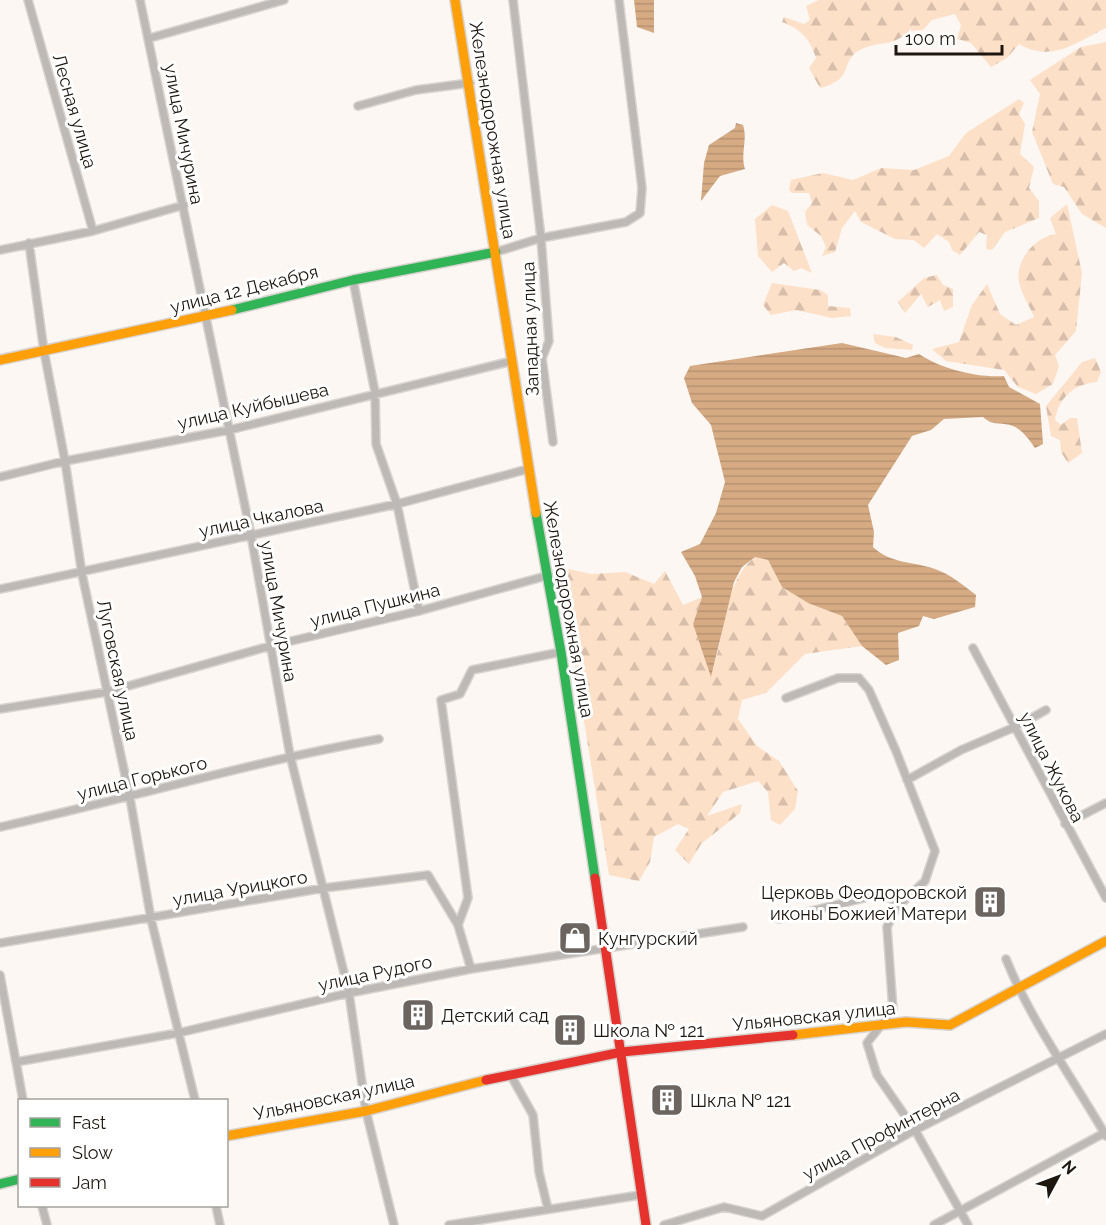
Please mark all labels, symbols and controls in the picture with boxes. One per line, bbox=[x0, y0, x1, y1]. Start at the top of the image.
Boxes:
scale bar bbox=[896, 18, 1002, 56]
street label: Железнодорожная улица bbox=[465, 20, 521, 240]
text: 100 m bbox=[905, 28, 956, 49]
street label: Лесная улица bbox=[49, 51, 101, 171]
street label: улица Мичурина bbox=[160, 62, 208, 206]
street label: улица 12 Декабря bbox=[168, 260, 320, 318]
street label: Западная улица bbox=[517, 261, 543, 397]
street label: улица Куйбышева bbox=[175, 378, 331, 434]
street label: улица Чкалова bbox=[197, 495, 325, 541]
street label: Железнодорожная улица bbox=[540, 499, 598, 719]
street label: улица Мичурина bbox=[256, 539, 302, 683]
street label: улица Пушкина bbox=[308, 579, 442, 631]
street label: Луговская улица bbox=[93, 597, 143, 743]
street label: улица Жукова bbox=[1015, 708, 1089, 826]
street label: улица Горького bbox=[75, 752, 209, 804]
street label: улица Урицкого bbox=[171, 866, 309, 910]
place label: Церковь Феодоровской иконы Божией Матери bbox=[761, 882, 967, 924]
building icon: Церковь Феодоровской иконы Божией Матери bbox=[972, 884, 1008, 920]
shop icon: Кунгурский bbox=[557, 920, 593, 956]
place label: Кунгурский bbox=[598, 928, 698, 949]
street label: улица Рудого bbox=[316, 951, 434, 995]
building icon: Детский сад bbox=[400, 997, 436, 1033]
street label: Ульяновская улица bbox=[732, 997, 896, 1035]
place label: Детский сад bbox=[441, 1005, 549, 1026]
building icon: Школа № 121 bbox=[552, 1012, 588, 1048]
place label: Школа № 121 bbox=[593, 1020, 705, 1041]
street label: Ульяновская улица bbox=[252, 1070, 416, 1124]
building icon: Шкла № 121 bbox=[649, 1082, 685, 1118]
street label: улица Профинтерна bbox=[799, 1084, 963, 1184]
place label: Шкла № 121 bbox=[690, 1090, 791, 1111]
legend bbox=[18, 1099, 228, 1207]
text: Fast bbox=[72, 1112, 106, 1133]
text: Slow bbox=[72, 1142, 113, 1163]
north arrow bbox=[1028, 1147, 1088, 1207]
text: N bbox=[1058, 1157, 1080, 1178]
text: Jam bbox=[72, 1172, 107, 1193]

